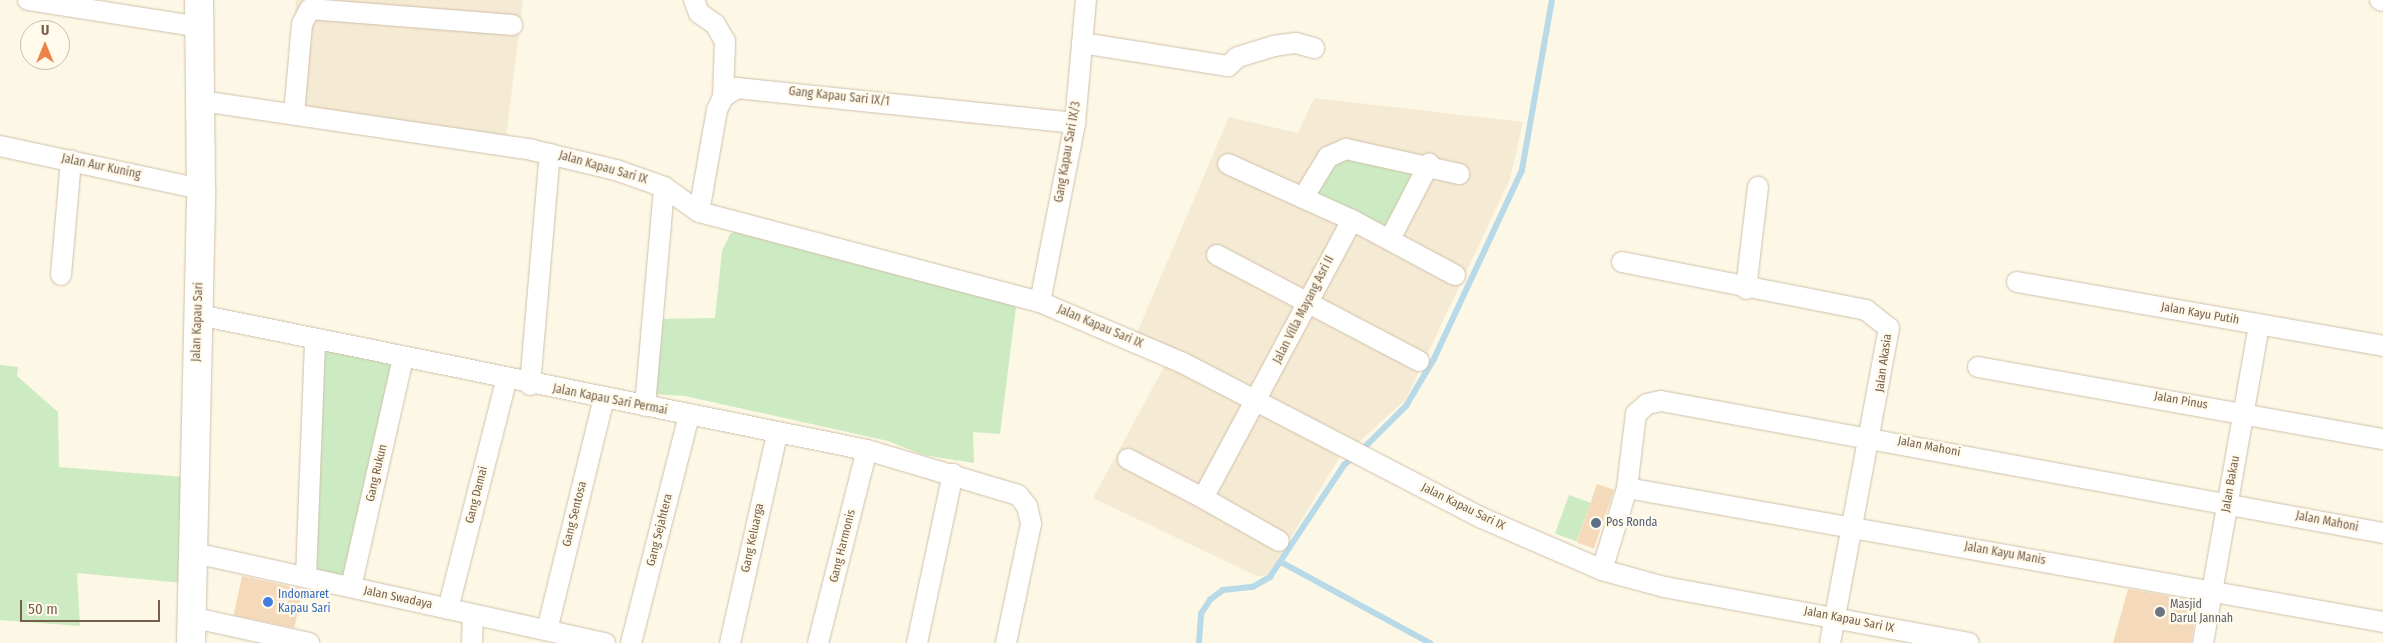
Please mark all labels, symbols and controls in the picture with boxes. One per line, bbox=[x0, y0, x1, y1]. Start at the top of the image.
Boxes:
north arrow bbox=[20, 20, 70, 70]
text: U bbox=[41, 22, 49, 39]
street label: Gang Kapau Sari IX/1 bbox=[788, 85, 890, 109]
street label: Gang Kapau Sari IX/3 bbox=[1052, 100, 1084, 204]
street label: Jalan Kapau Sari IX bbox=[557, 148, 649, 188]
street label: Jalan Aur Kuning bbox=[60, 152, 142, 182]
street label: Jalan Villa Mayang Asri II bbox=[1271, 254, 1337, 366]
street label: Jalan Kapau Sari bbox=[189, 282, 207, 362]
street label: Jalan Kayu Putih bbox=[2160, 300, 2240, 328]
street label: Jalan Kapau Sari IX bbox=[1055, 303, 1145, 351]
street label: Jalan Akasia bbox=[1873, 333, 1895, 393]
street label: Jalan Kapau Sari Permai bbox=[551, 382, 669, 418]
street label: Jalan Pinus bbox=[2153, 389, 2209, 413]
street label: Jalan Mahoni bbox=[1896, 434, 1962, 460]
street label: Gang Rukun bbox=[363, 443, 391, 503]
street label: Jalan Bakau bbox=[2219, 455, 2243, 513]
street label: Gang Damai bbox=[463, 465, 491, 525]
street label: Gang Sentosa bbox=[560, 480, 590, 548]
street label: Jalan Kapau Sari IX bbox=[1419, 480, 1507, 534]
street label: Gang Sejahtera bbox=[644, 492, 676, 568]
street label: Gang Keluarga bbox=[739, 502, 767, 574]
street label: Gang Harmonis bbox=[827, 508, 859, 584]
street label: Jalan Mahoni bbox=[2294, 509, 2360, 535]
place label: Pos Ronda bbox=[1606, 516, 1657, 530]
marker: Pos Ronda bbox=[1590, 517, 1602, 529]
street label: Jalan Kayu Manis bbox=[1963, 540, 2047, 568]
street label: Jalan Swadaya bbox=[362, 584, 434, 612]
place label: Indomaret Kapau Sari bbox=[278, 588, 330, 616]
scale bar bbox=[22, 590, 162, 622]
marker: Indomaret Kapau Sari bbox=[262, 596, 274, 608]
place label: Masjid Darul Jannah bbox=[2170, 598, 2233, 626]
text: 50 m bbox=[28, 600, 58, 618]
street label: Jalan Kapau Sari IX bbox=[1803, 604, 1895, 636]
marker: Masjid Darul Jannah bbox=[2154, 606, 2166, 618]

